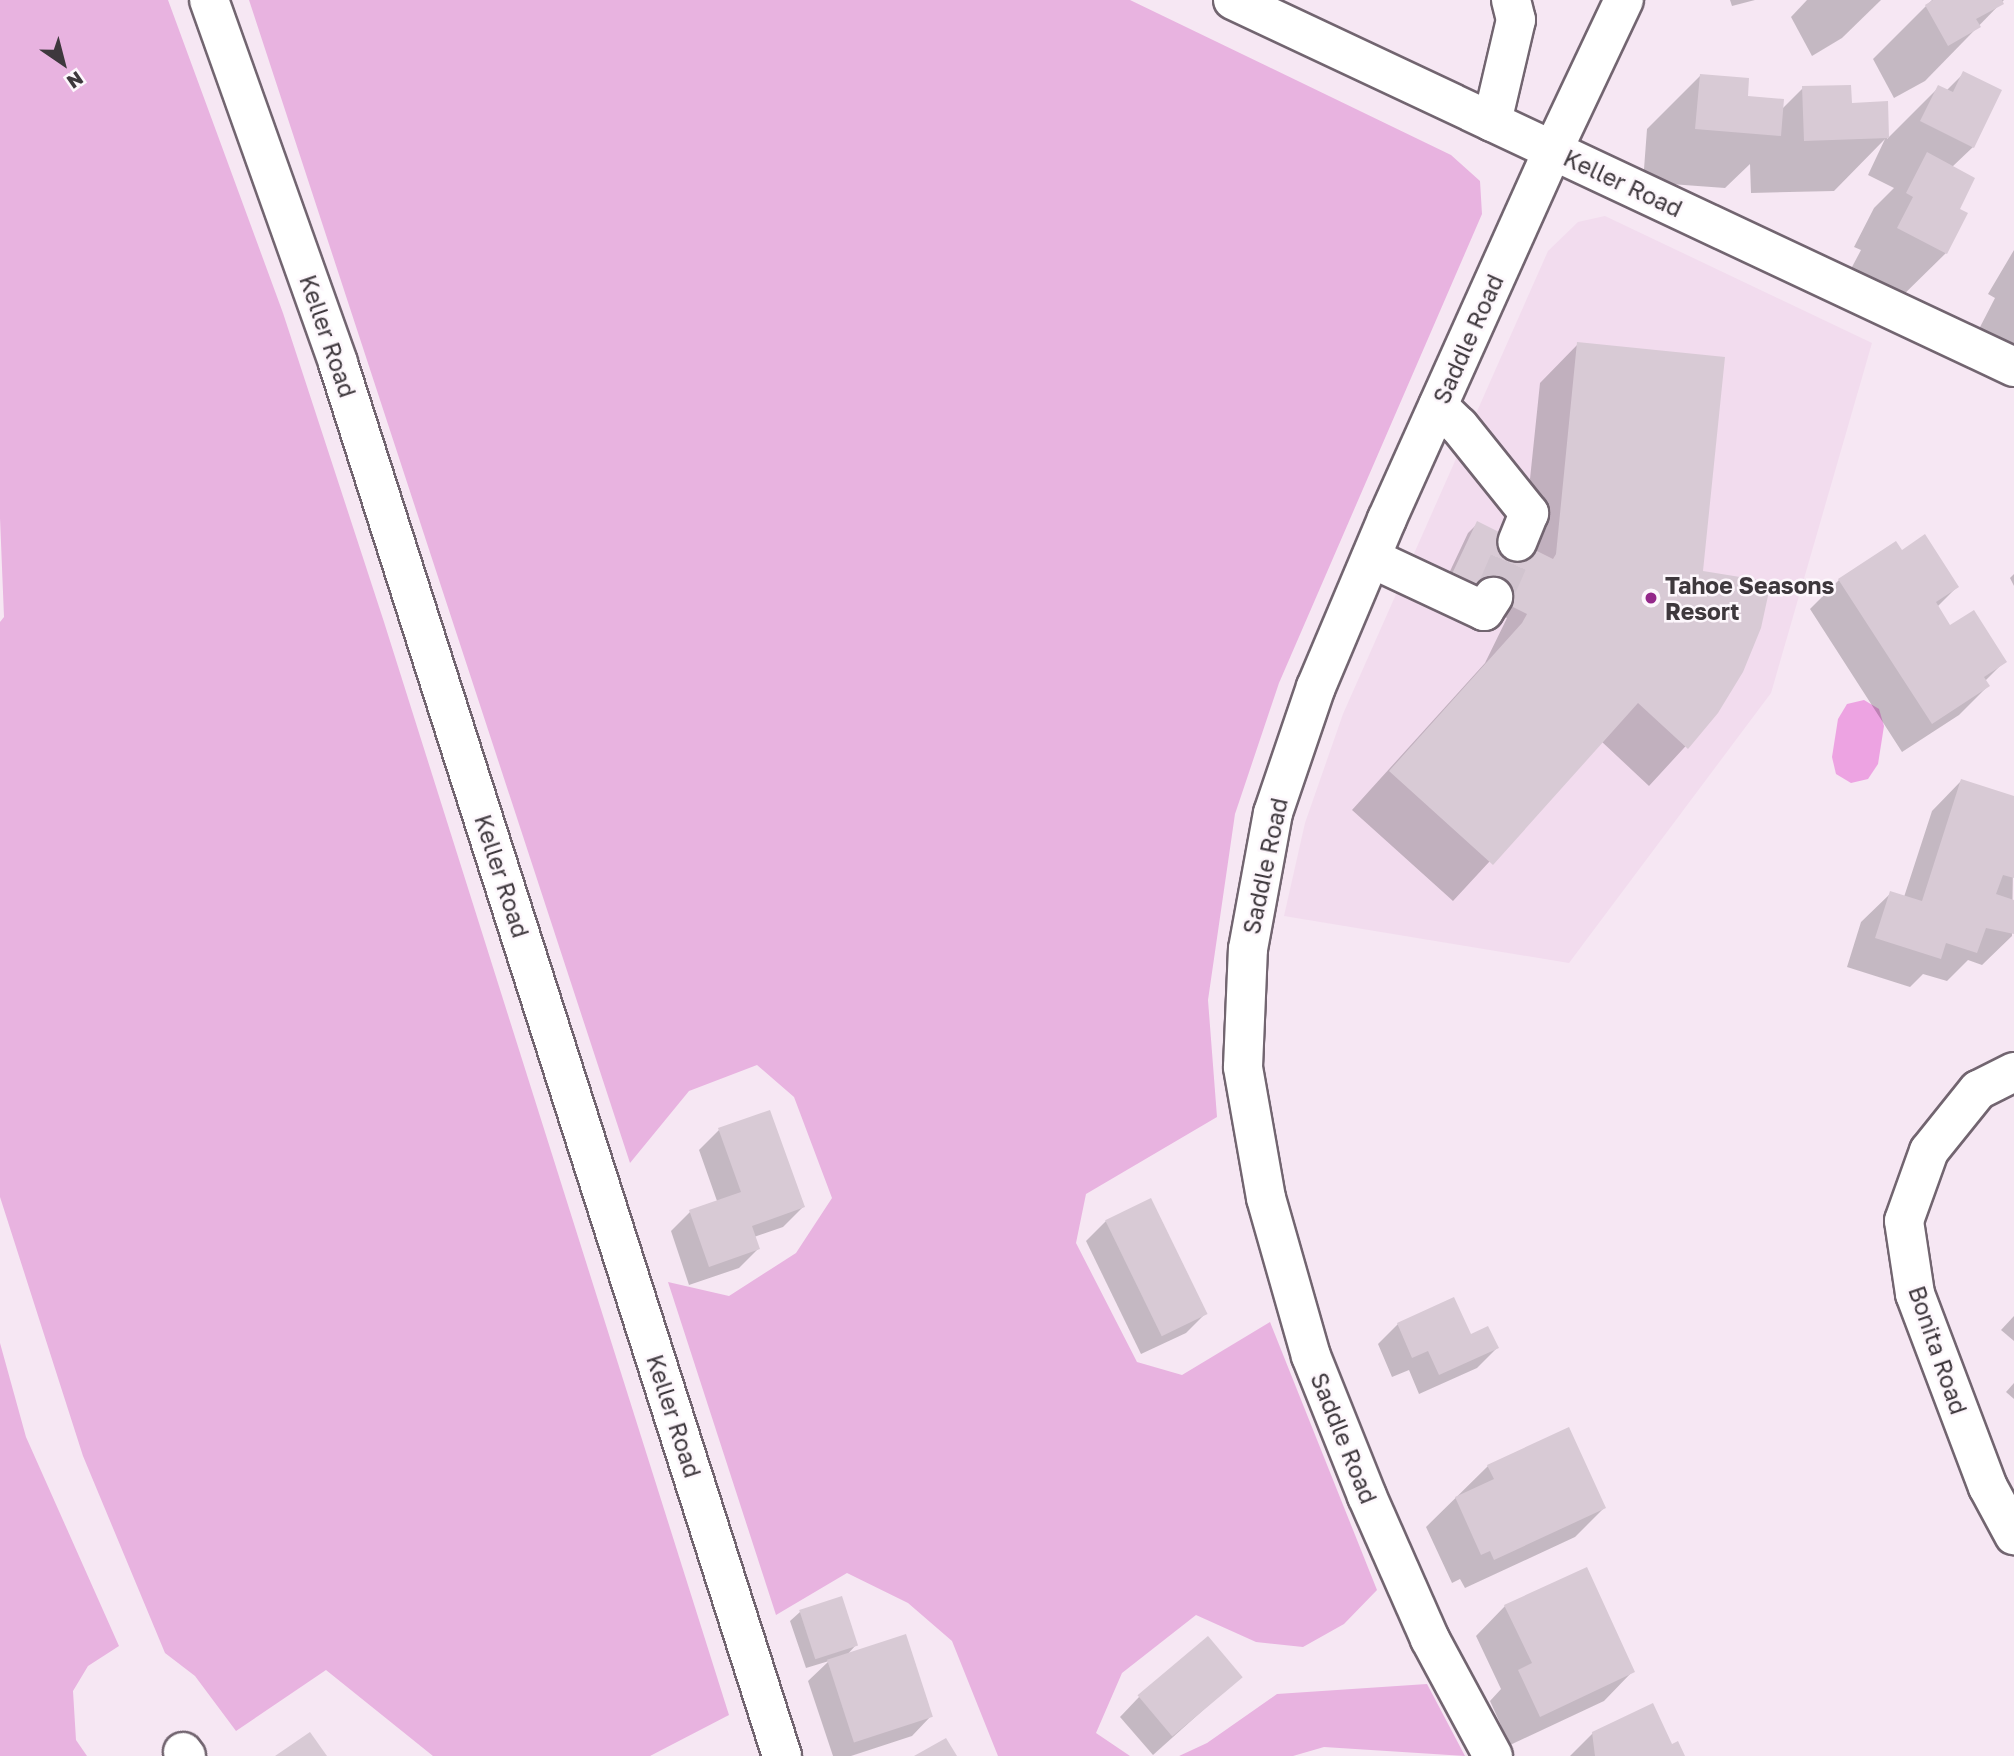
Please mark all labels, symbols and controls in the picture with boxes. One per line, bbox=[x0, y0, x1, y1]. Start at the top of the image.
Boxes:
north arrow bbox=[28, 28, 98, 98]
text: N bbox=[63, 67, 88, 94]
street label: Keller Road bbox=[1559, 144, 1687, 222]
street label: Saddle Road bbox=[1427, 270, 1509, 408]
street label: Keller Road bbox=[294, 271, 362, 401]
place label: Tahoe Seasons Resort bbox=[1665, 571, 1834, 625]
marker: Tahoe Seasons Resort bbox=[1643, 590, 1659, 606]
street label: Saddle Road bbox=[1237, 795, 1293, 937]
street label: Keller Road bbox=[469, 811, 535, 941]
street label: Bonita Road bbox=[1903, 1282, 1973, 1418]
street label: Keller Road bbox=[641, 1351, 707, 1481]
street label: Saddle Road bbox=[1305, 1369, 1383, 1507]

